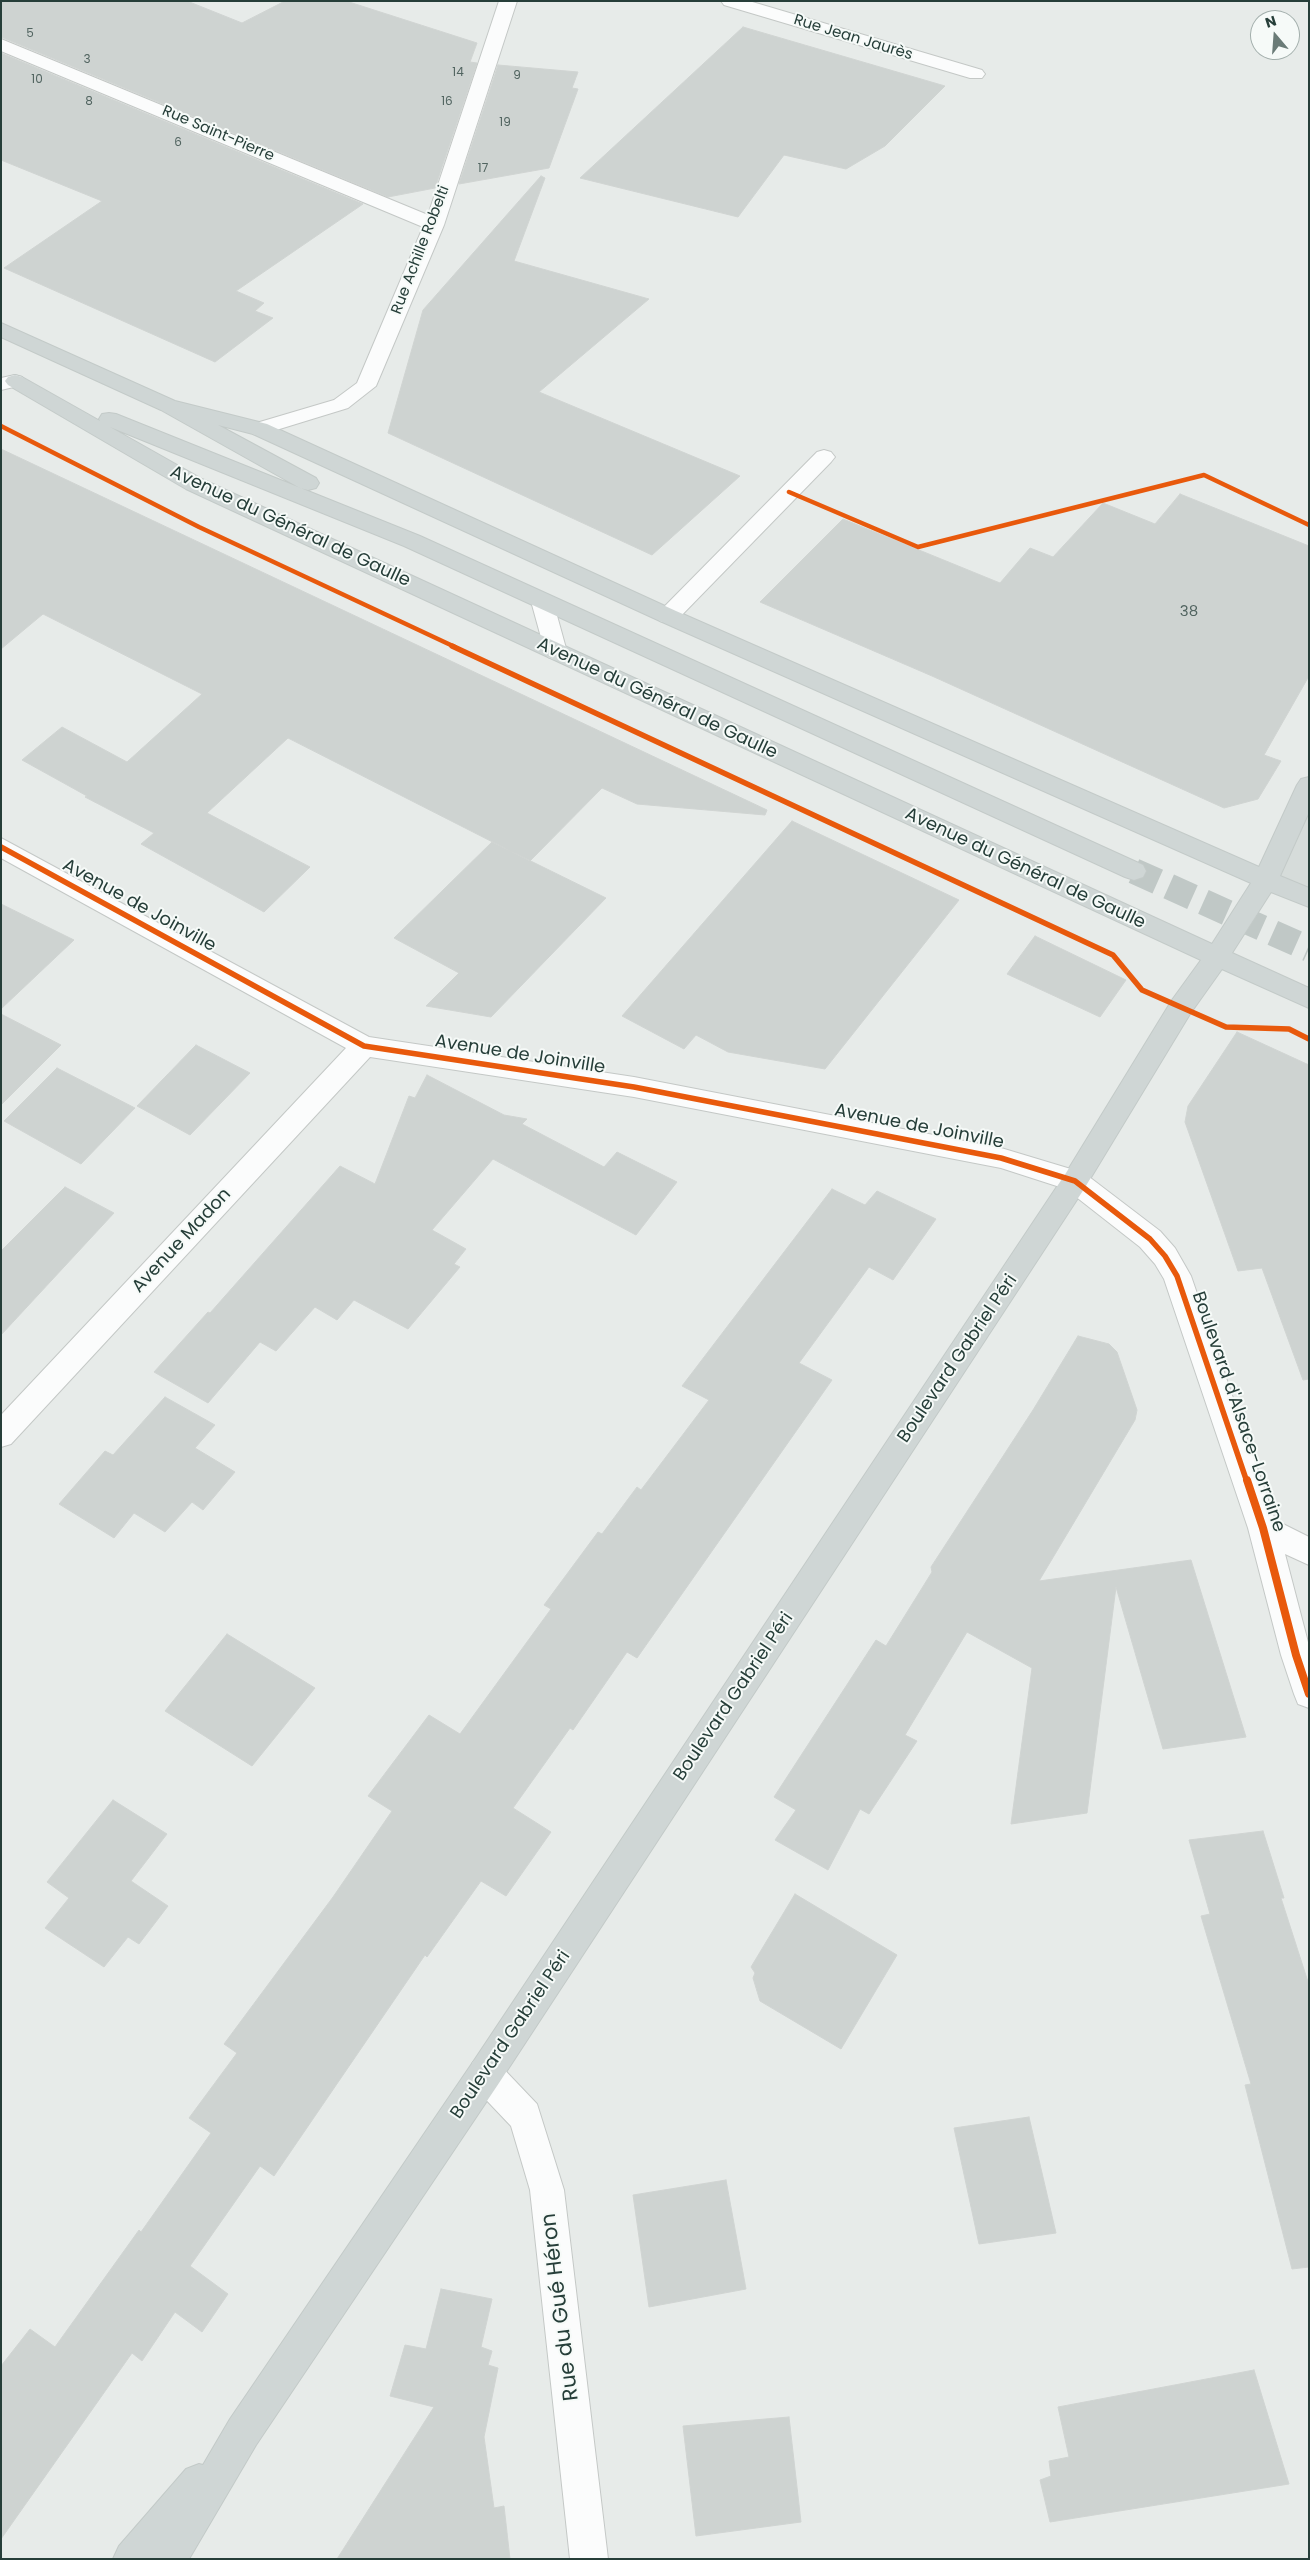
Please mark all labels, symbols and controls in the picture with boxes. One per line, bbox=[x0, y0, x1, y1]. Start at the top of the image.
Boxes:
north arrow bbox=[1250, 10, 1300, 60]
street label: Rue Jean Jaurès bbox=[791, 11, 915, 65]
text: N bbox=[1263, 11, 1279, 33]
house number: 5 bbox=[26, 27, 34, 41]
house number: 3 bbox=[83, 53, 91, 67]
house number: 14 bbox=[452, 66, 464, 80]
house number: 9 bbox=[513, 69, 521, 83]
house number: 10 bbox=[31, 73, 43, 87]
house number: 8 bbox=[85, 95, 93, 109]
house number: 16 bbox=[441, 95, 453, 109]
street label: Rue Saint-Pierre bbox=[159, 102, 277, 166]
house number: 19 bbox=[499, 116, 511, 130]
house number: 6 bbox=[174, 136, 182, 150]
house number: 17 bbox=[478, 162, 488, 176]
street label: Rue Achille Robelti bbox=[388, 183, 454, 317]
street label: Avenue du Général de Gaulle bbox=[166, 462, 414, 592]
house number: 38 bbox=[1180, 603, 1198, 621]
street label: Avenue du Général de Gaulle bbox=[533, 634, 781, 764]
street label: Avenue du Général de Gaulle bbox=[901, 804, 1149, 934]
street label: Avenue de Joinville bbox=[59, 855, 219, 957]
street label: Avenue de Joinville bbox=[433, 1031, 607, 1079]
street label: Avenue de Joinville bbox=[832, 1100, 1006, 1154]
street label: Avenue Madon bbox=[128, 1184, 236, 1298]
street label: Boulevard Gabriel Péri bbox=[894, 1271, 1022, 1447]
street label: Boulevard d'Alsace-Lorraine bbox=[1187, 1289, 1289, 1535]
street label: Boulevard Gabriel Péri bbox=[670, 1609, 798, 1785]
street label: Boulevard Gabriel Péri bbox=[447, 1947, 575, 2123]
street label: Rue du Gué Héron bbox=[537, 2212, 585, 2402]

